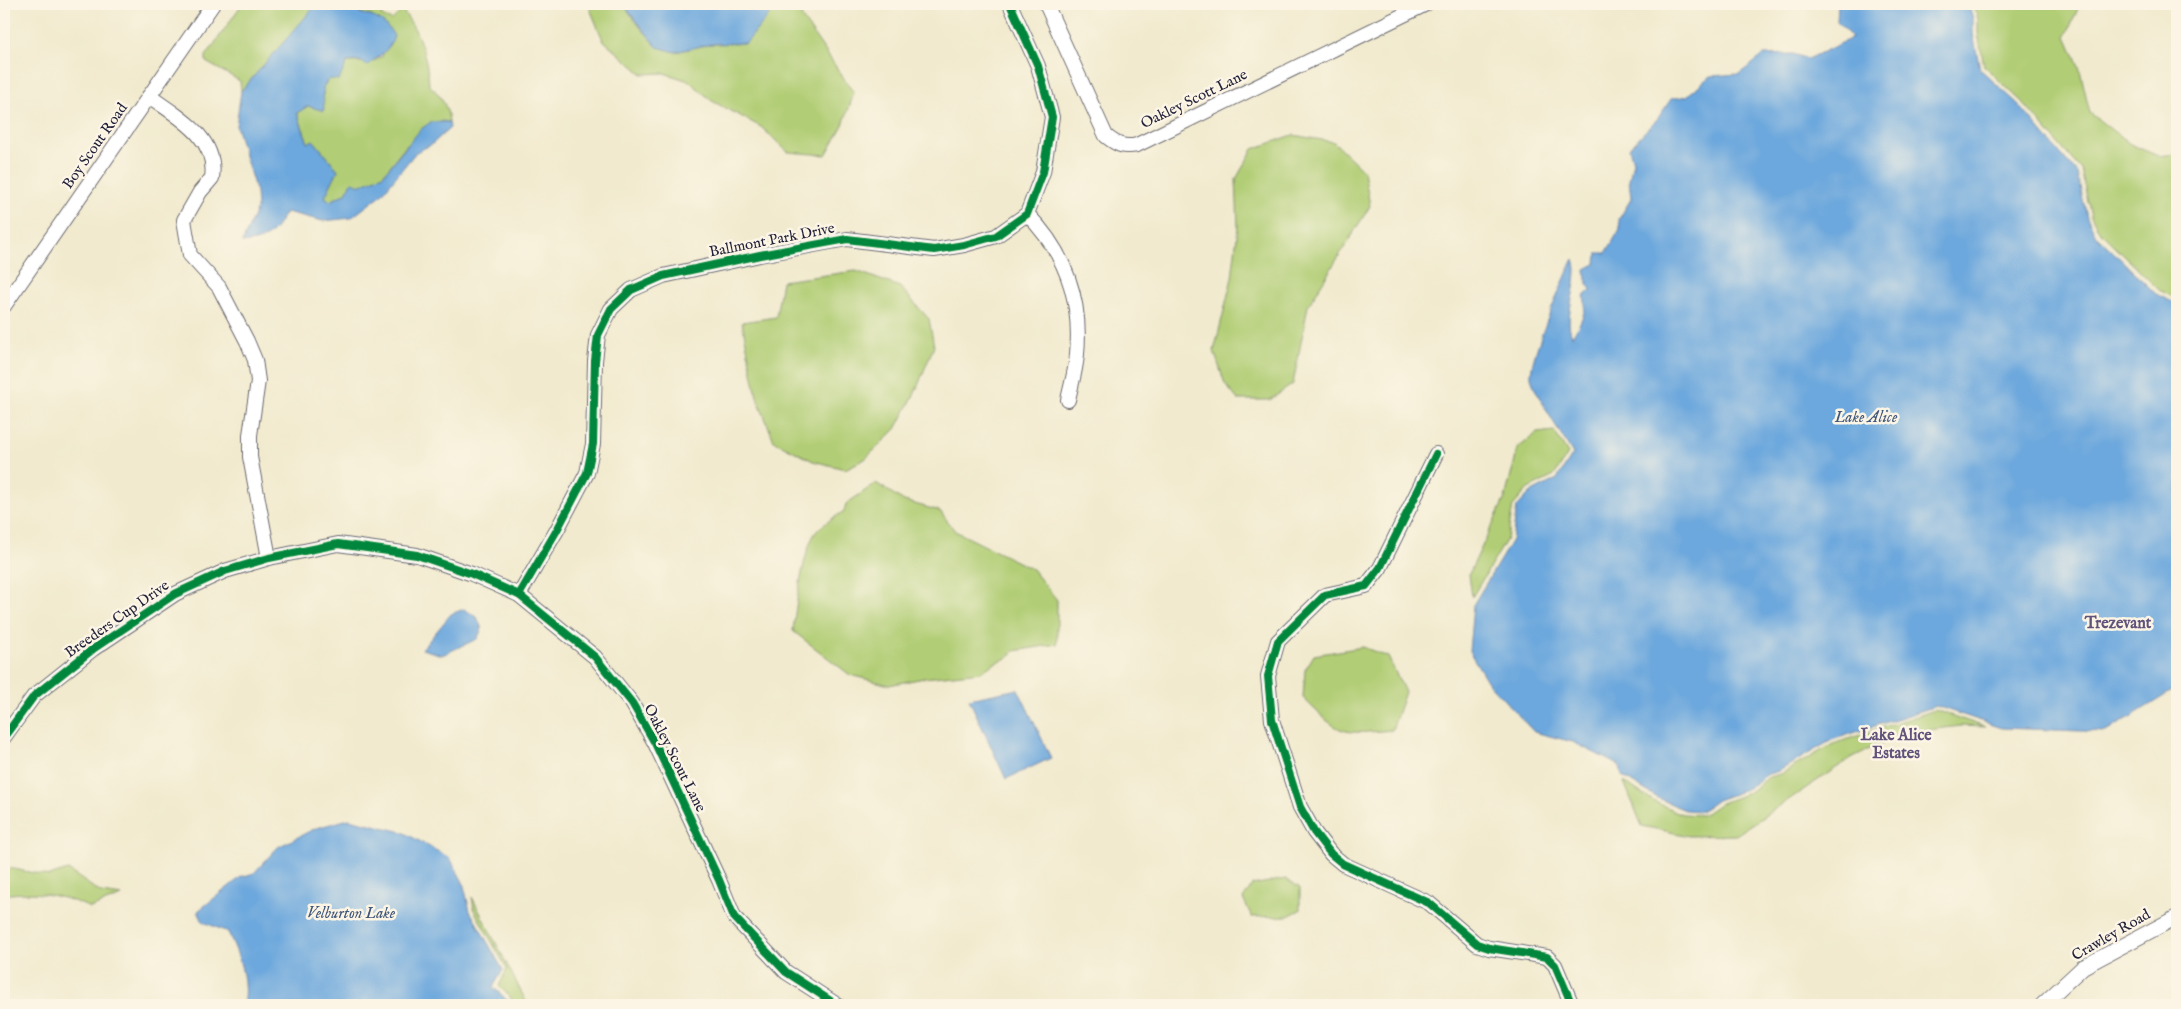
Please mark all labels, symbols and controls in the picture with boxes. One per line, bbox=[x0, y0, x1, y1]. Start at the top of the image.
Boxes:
street label: Oakley Scott Lane bbox=[1138, 65, 1251, 133]
street label: Boy Scout Road bbox=[58, 98, 132, 193]
street label: Ballmont Park Drive bbox=[708, 219, 836, 261]
water label: Lake Alice bbox=[1834, 408, 1898, 428]
street label: Breeders Cup Drive bbox=[61, 576, 173, 662]
district label: Trezevant bbox=[2084, 614, 2152, 634]
street label: Oakley Scout Lane bbox=[640, 701, 711, 815]
district label: Lake Alice Estates bbox=[1860, 726, 1932, 764]
water label: Velburton Lake bbox=[307, 904, 396, 924]
street label: Crawley Road bbox=[2068, 904, 2155, 965]

